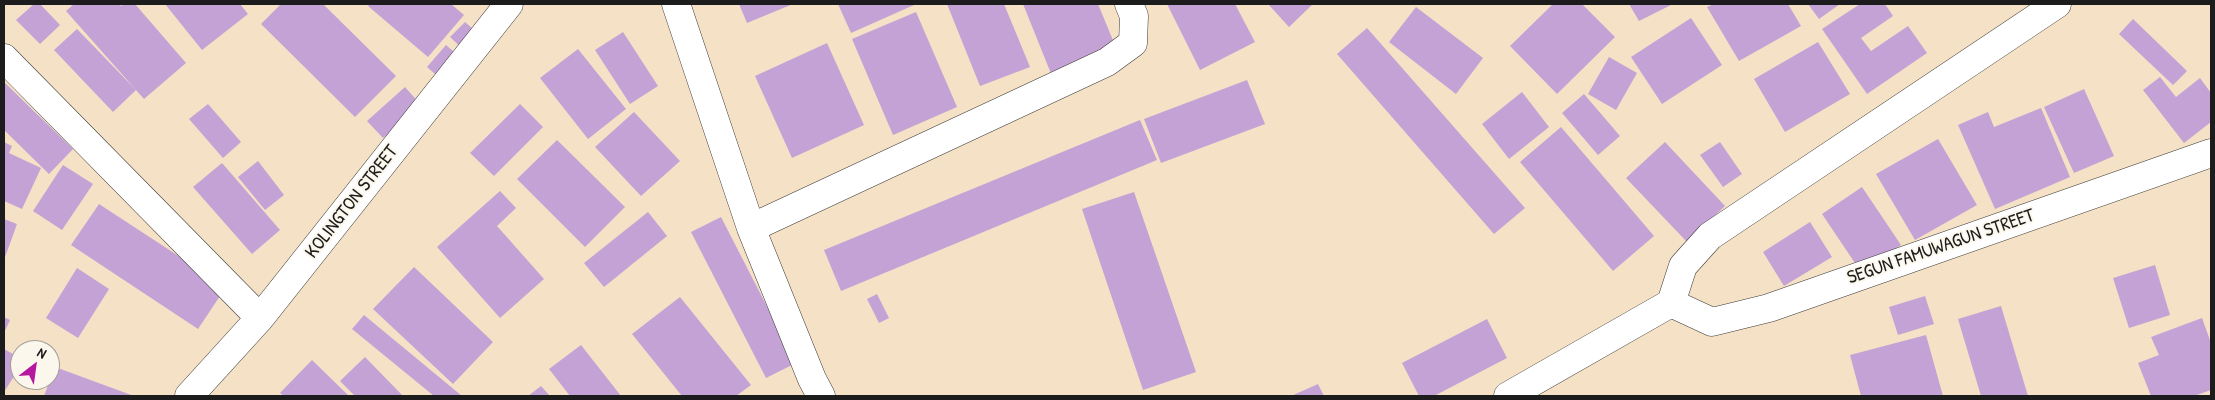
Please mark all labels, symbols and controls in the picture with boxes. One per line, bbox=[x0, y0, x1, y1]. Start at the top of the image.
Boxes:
street label: KOLINGTON STREET bbox=[301, 141, 403, 263]
street label: SEGUN FAMUWAGUN STREET bbox=[1845, 204, 2037, 290]
north arrow bbox=[10, 340, 60, 390]
text: N bbox=[34, 342, 50, 363]

